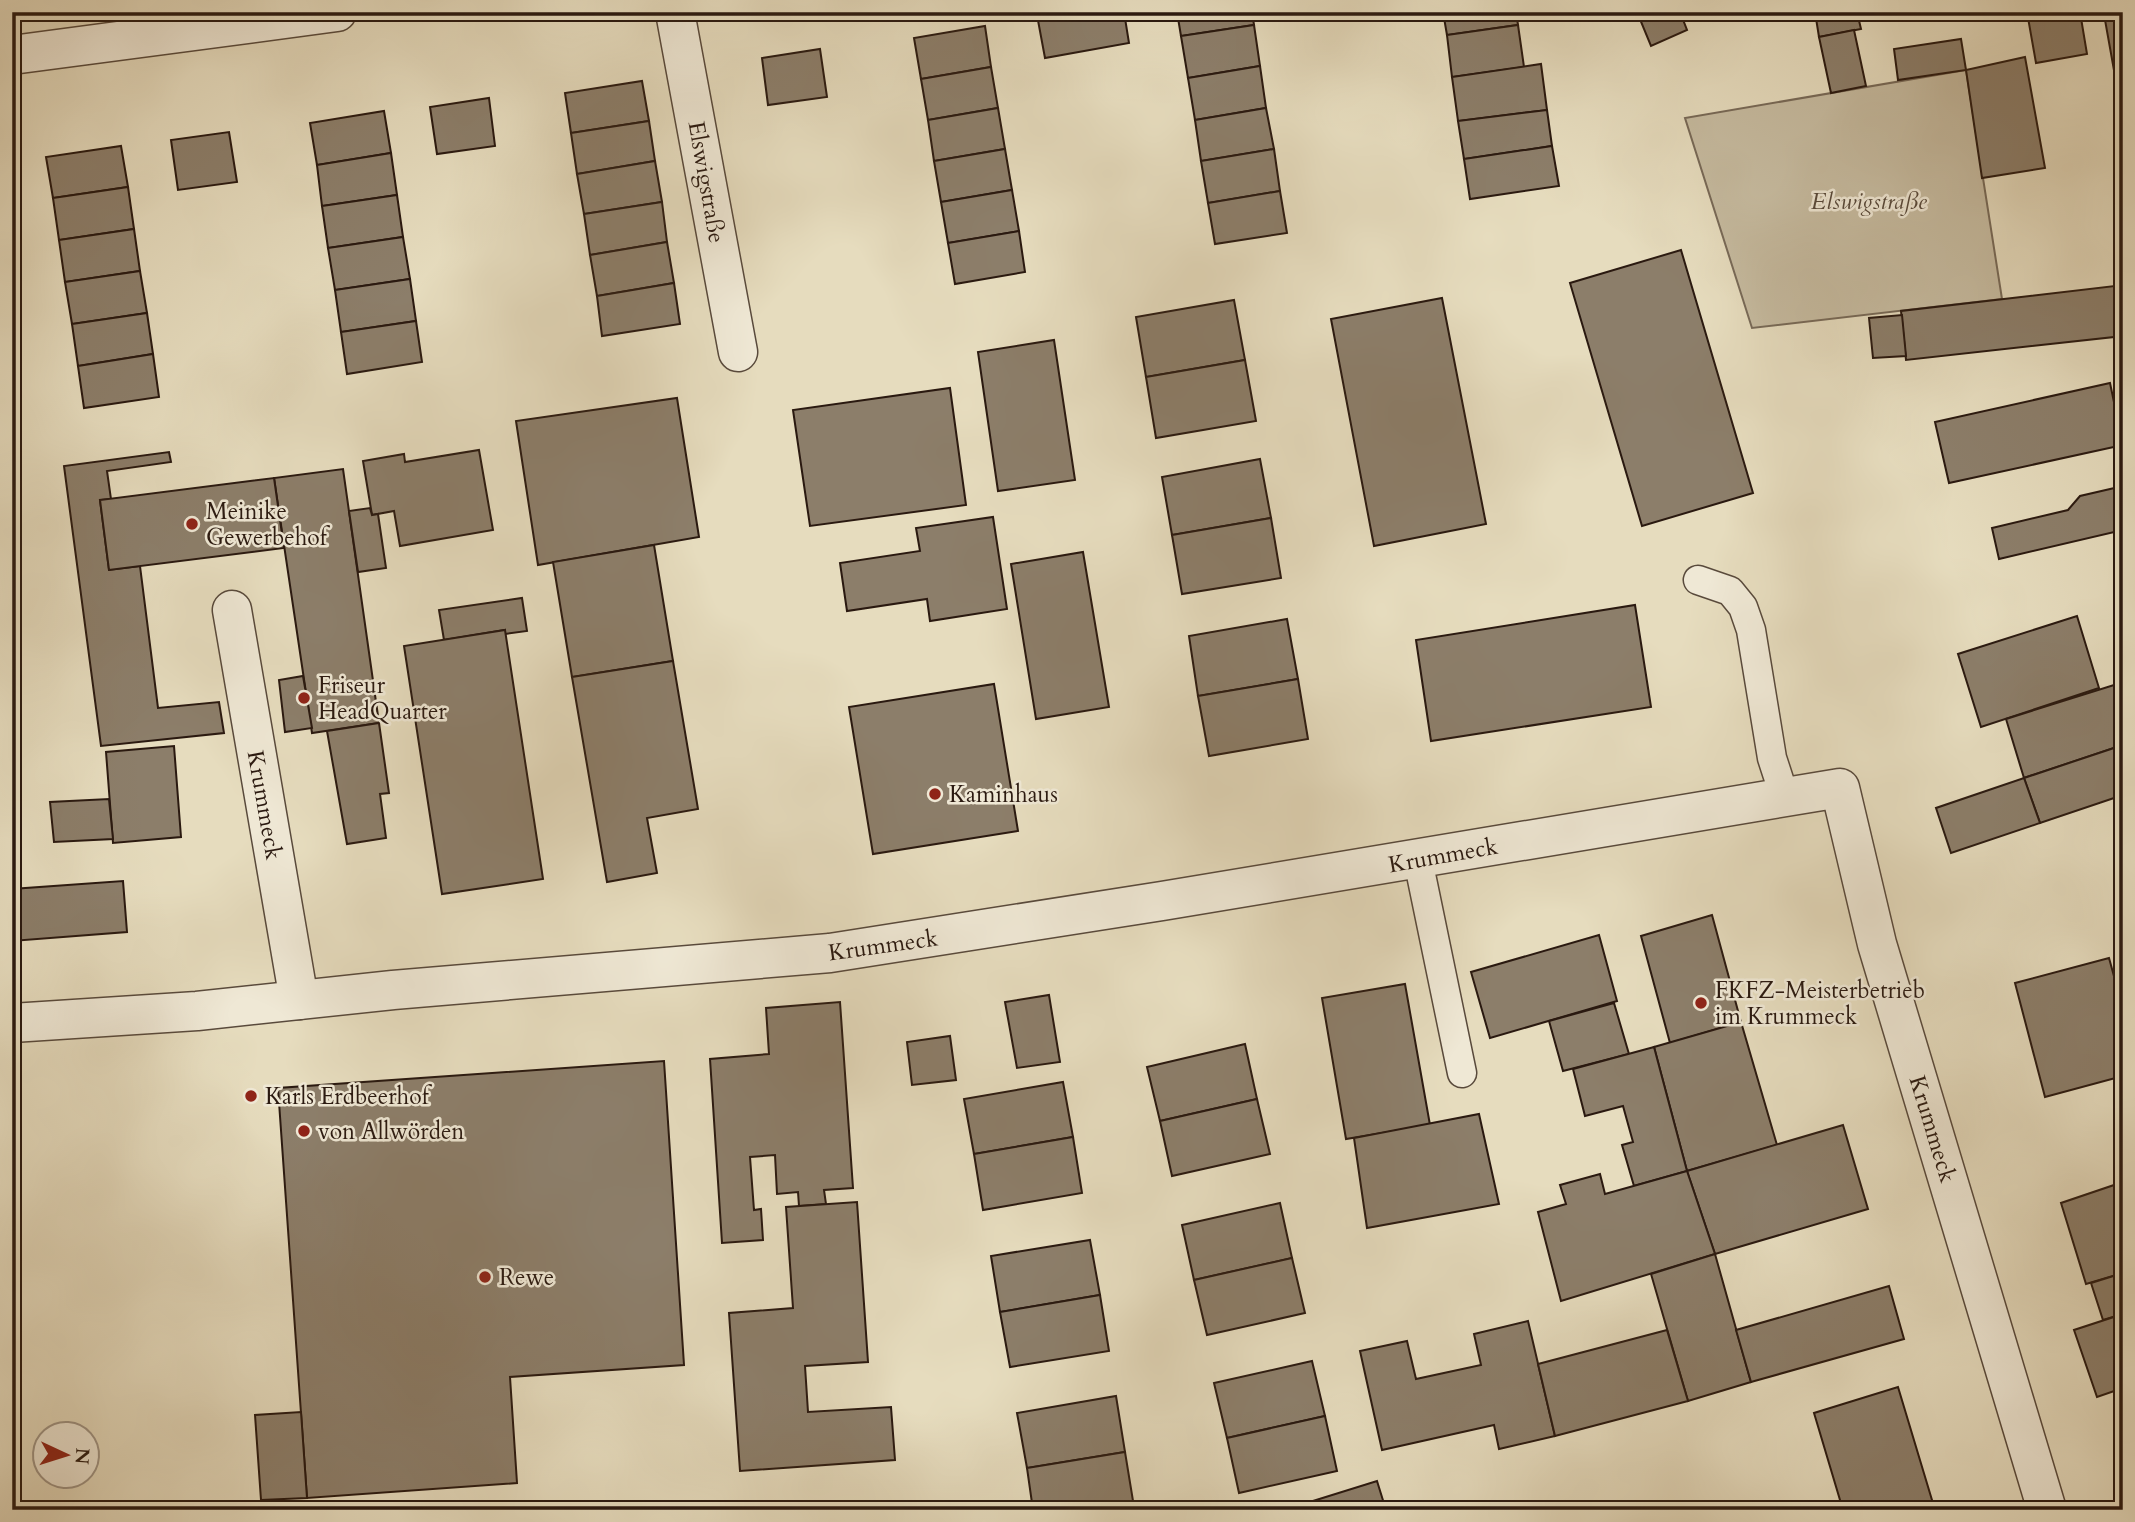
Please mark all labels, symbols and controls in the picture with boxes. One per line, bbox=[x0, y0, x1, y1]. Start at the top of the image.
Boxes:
street label: Elswigstraße bbox=[681, 119, 732, 245]
park label: Elswigstraße bbox=[1811, 186, 1927, 217]
place label: Meinike Gewerbehof bbox=[206, 496, 331, 553]
marker: Meinike Gewerbehof bbox=[184, 516, 200, 532]
place label: Friseur HeadQuarter bbox=[318, 670, 447, 727]
marker: Friseur HeadQuarter bbox=[296, 690, 312, 706]
street label: Krummeck bbox=[240, 748, 289, 863]
place label: Kaminhaus bbox=[949, 779, 1058, 810]
marker: Kaminhaus bbox=[927, 786, 943, 802]
street label: Krummeck bbox=[1386, 831, 1501, 880]
street label: Krummeck bbox=[826, 922, 941, 969]
place label: FKFZ-Meisterbetrieb im Krummeck bbox=[1715, 975, 1925, 1032]
marker: FKFZ-Meisterbetrieb im Krummeck bbox=[1693, 995, 1709, 1011]
street label: Krummeck bbox=[1902, 1072, 1964, 1187]
place label: Karls Erdbeerhof bbox=[265, 1081, 433, 1112]
marker: Karls Erdbeerhof bbox=[243, 1088, 259, 1104]
place label: von Allwörden bbox=[318, 1116, 464, 1147]
marker: von Allwörden bbox=[296, 1123, 312, 1139]
place label: Rewe bbox=[499, 1262, 554, 1293]
marker: Rewe bbox=[477, 1269, 493, 1285]
north arrow bbox=[32, 1420, 102, 1490]
text: N bbox=[68, 1447, 96, 1466]

